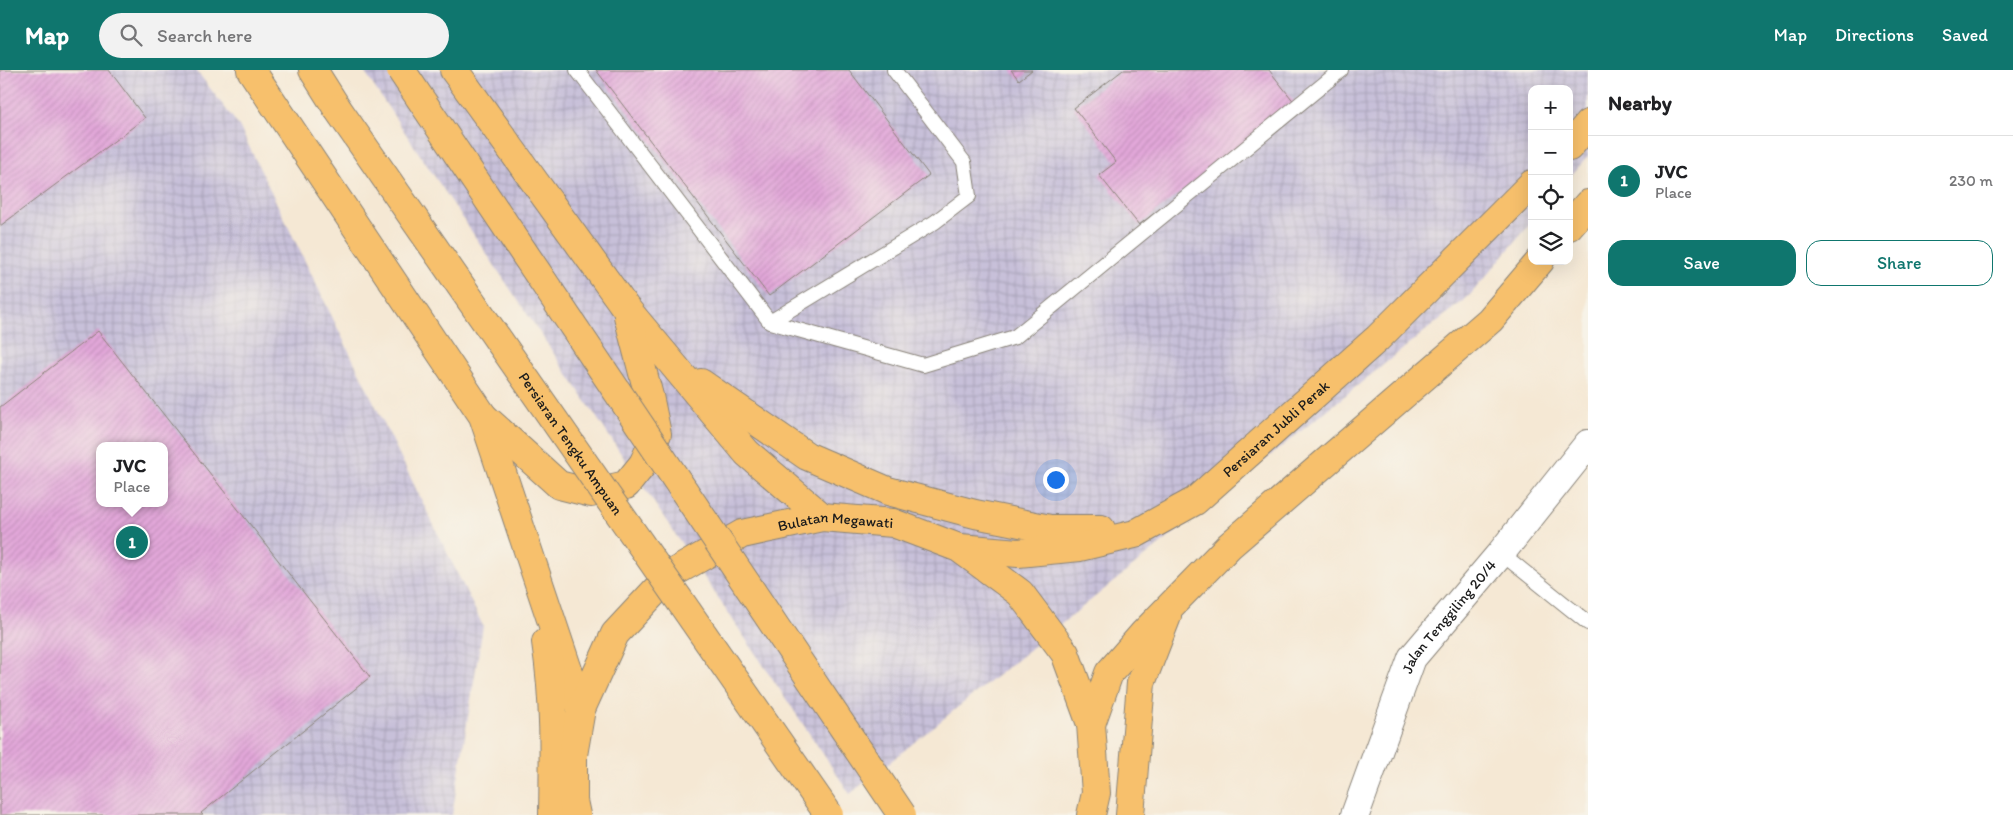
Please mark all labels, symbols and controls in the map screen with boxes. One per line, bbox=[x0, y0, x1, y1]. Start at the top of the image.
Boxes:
search box bbox=[99, 13, 449, 58]
text: Map bbox=[25, 21, 69, 50]
icon: search bbox=[117, 21, 145, 49]
text: Search here bbox=[157, 24, 252, 47]
text: Map bbox=[1774, 24, 1807, 46]
text: Directions bbox=[1835, 24, 1914, 46]
text: Saved bbox=[1942, 24, 1988, 46]
map controls bbox=[1528, 85, 1573, 265]
button: + bbox=[1528, 85, 1573, 130]
text: Nearby bbox=[1608, 90, 1672, 115]
button: − bbox=[1528, 130, 1573, 175]
text: JVC bbox=[1655, 160, 1688, 183]
text: 1 bbox=[1620, 171, 1628, 190]
text: 230 m bbox=[1949, 171, 1993, 190]
button: locate bbox=[1528, 175, 1573, 220]
text: Place bbox=[1655, 183, 1692, 202]
button: layers bbox=[1528, 220, 1573, 265]
button: Save bbox=[1608, 240, 1796, 286]
button: Share bbox=[1806, 240, 1993, 286]
street label: Persiaran Tengku Ampuan bbox=[515, 369, 627, 519]
street label: Persiaran Jubli Perak bbox=[1219, 376, 1333, 481]
popup bbox=[96, 442, 168, 507]
text: JVC bbox=[114, 454, 146, 477]
your location bbox=[1043, 467, 1069, 493]
text: Place bbox=[114, 477, 150, 496]
street label: Bulatan Megawati bbox=[776, 508, 894, 535]
pin: 1 bbox=[116, 523, 148, 561]
street label: Jalan Tenggiling 20/4 bbox=[1398, 556, 1500, 676]

